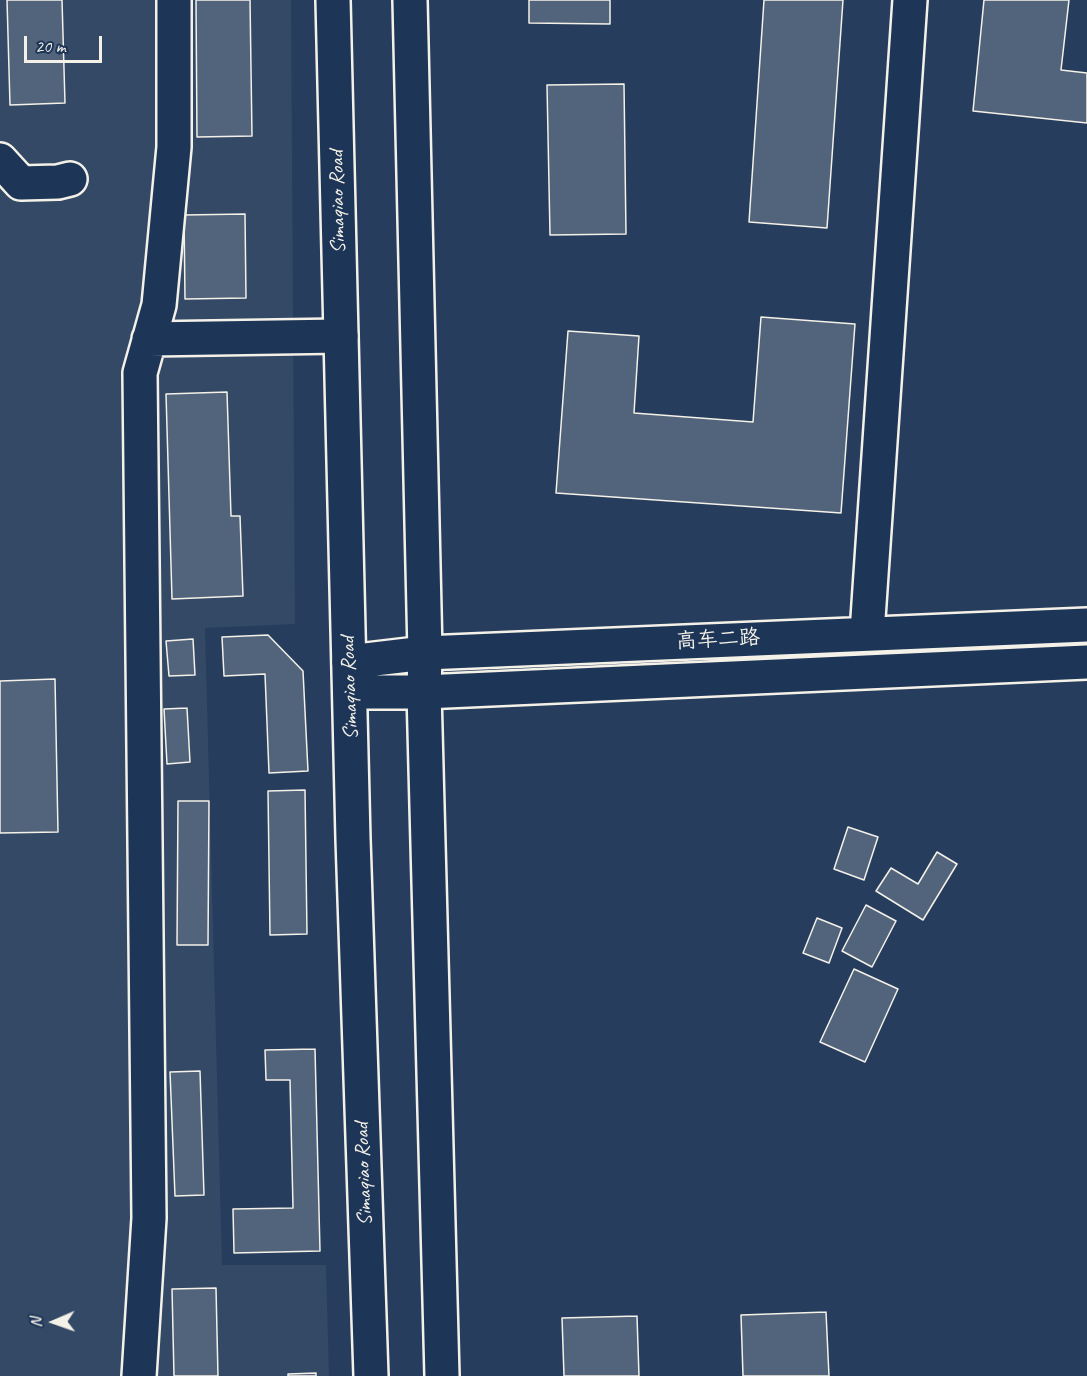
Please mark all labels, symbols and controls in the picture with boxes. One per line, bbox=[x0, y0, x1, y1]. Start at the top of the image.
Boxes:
scale bar bbox=[27, 24, 105, 62]
text: 20 m bbox=[35, 35, 66, 57]
street label: Simaqiao Road bbox=[324, 150, 352, 254]
street label: 高车二路 bbox=[675, 625, 761, 655]
street label: Simaqiao Road bbox=[336, 636, 364, 740]
street label: Simaqiao Road bbox=[350, 1122, 378, 1226]
north arrow bbox=[24, 1292, 84, 1352]
text: N bbox=[26, 1317, 46, 1328]

